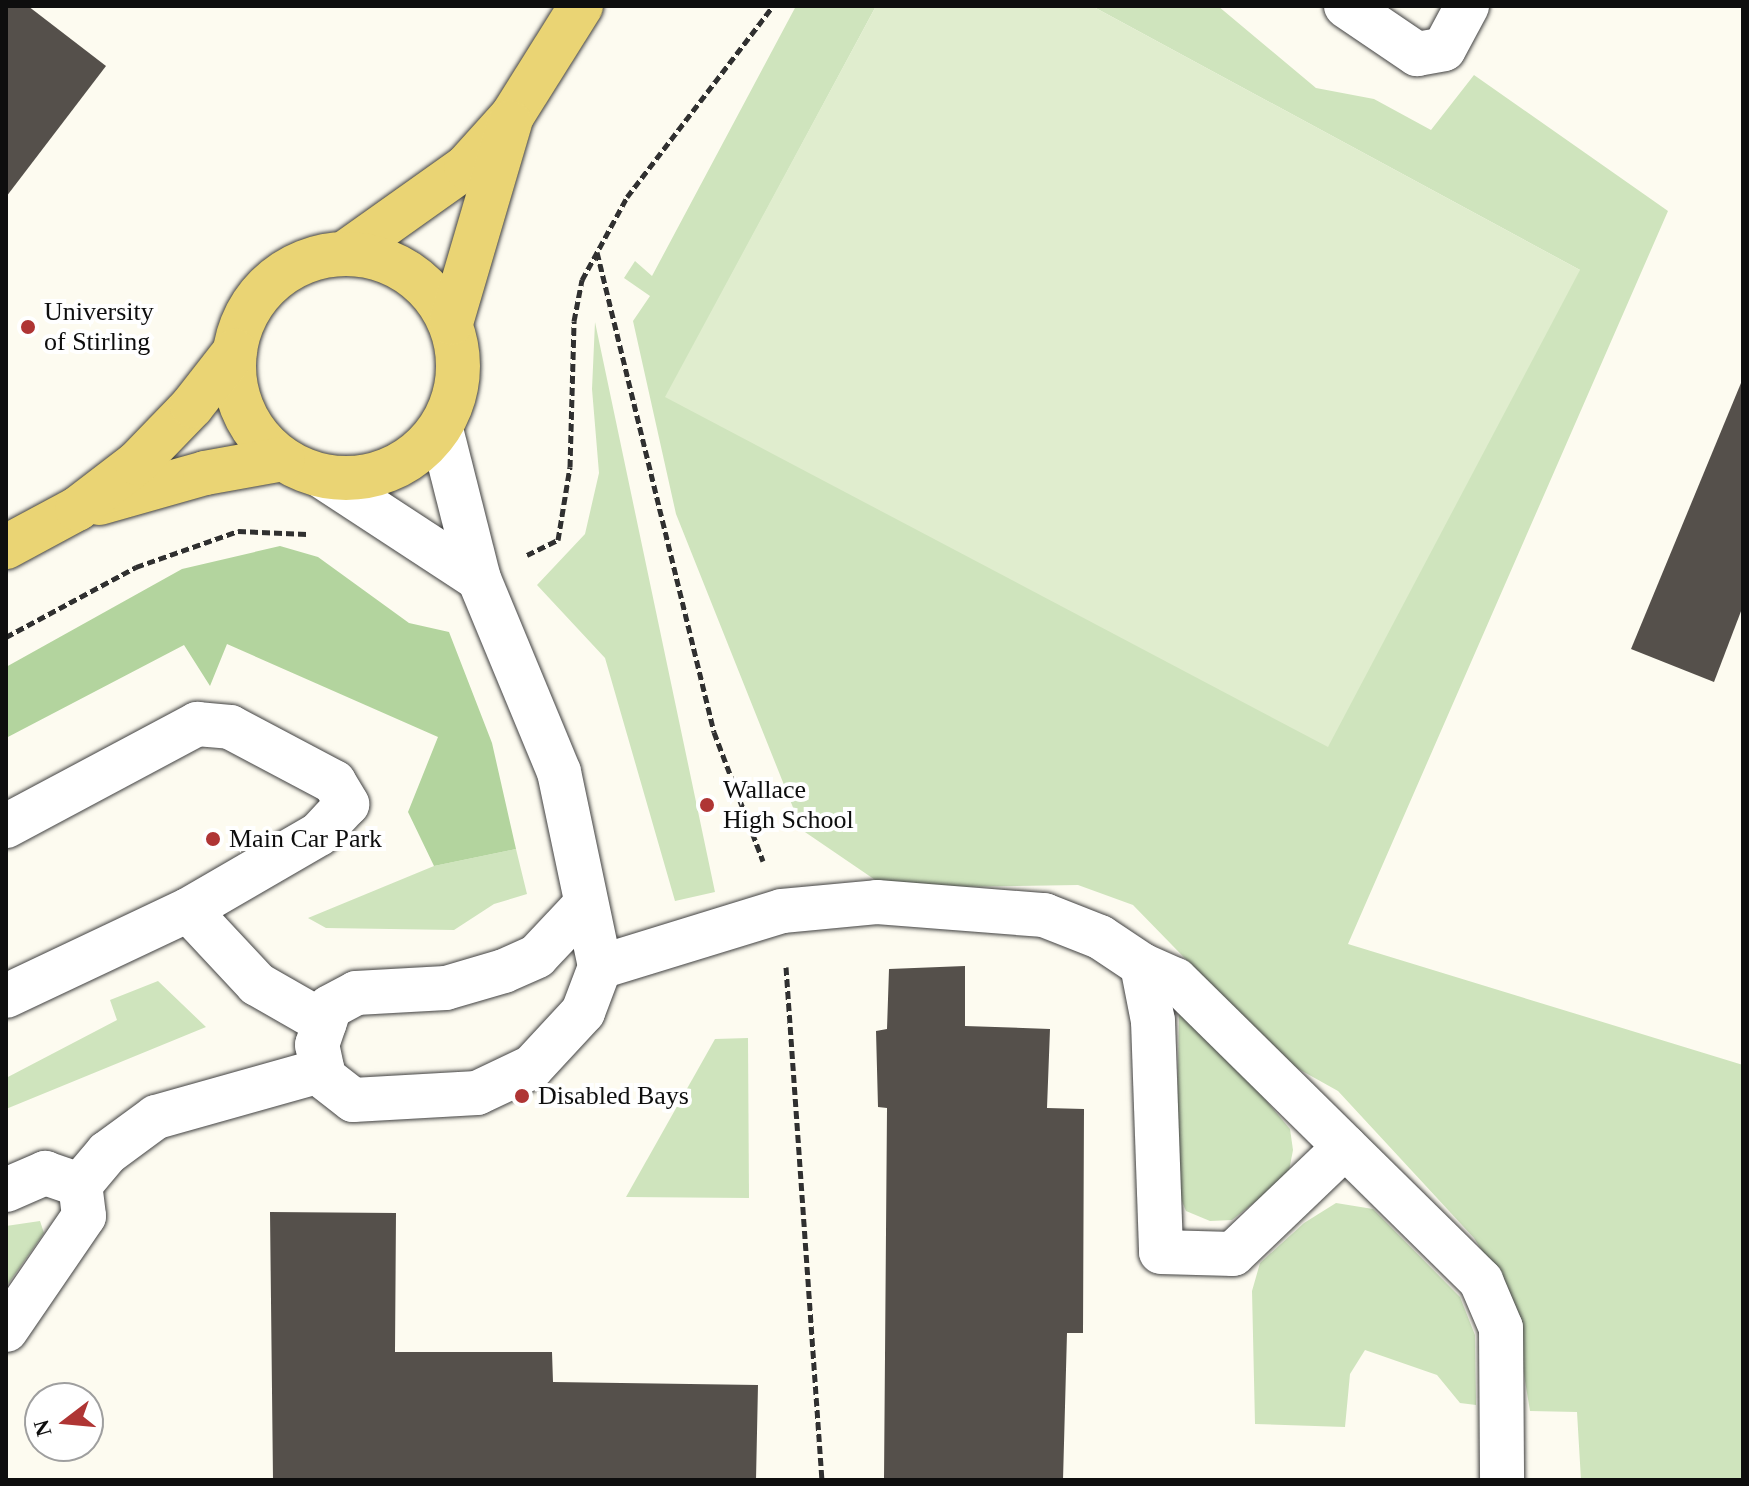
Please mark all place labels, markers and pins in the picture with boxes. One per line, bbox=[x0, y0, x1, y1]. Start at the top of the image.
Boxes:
place label: University of Stirling bbox=[44, 296, 154, 358]
marker: University of Stirling bbox=[19, 318, 37, 336]
place label: Wallace High School bbox=[723, 774, 854, 836]
marker: Wallace High School bbox=[698, 796, 716, 814]
place label: Main Car Park bbox=[229, 823, 382, 855]
marker: Main Car Park bbox=[204, 830, 222, 848]
place label: Disabled Bays bbox=[538, 1080, 689, 1112]
marker: Disabled Bays bbox=[513, 1087, 531, 1105]

